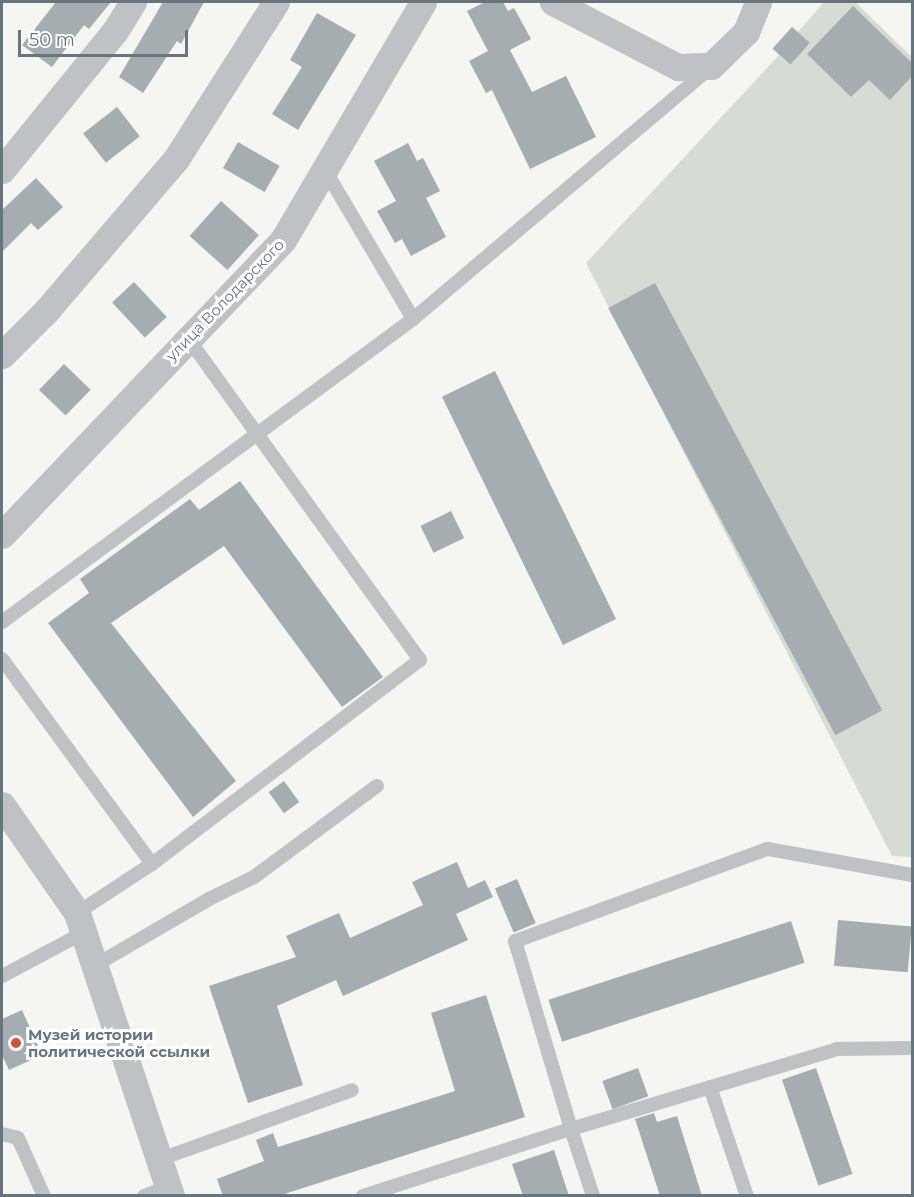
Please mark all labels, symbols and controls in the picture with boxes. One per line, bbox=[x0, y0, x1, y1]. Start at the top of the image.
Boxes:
scale bar bbox=[21, 18, 190, 56]
text: 50 m bbox=[29, 29, 75, 51]
street label: улица Володарского bbox=[162, 235, 288, 365]
place label: Музей истории политической ссылки bbox=[28, 1025, 210, 1060]
marker: Музей истории политической ссылки bbox=[9, 1036, 23, 1050]

